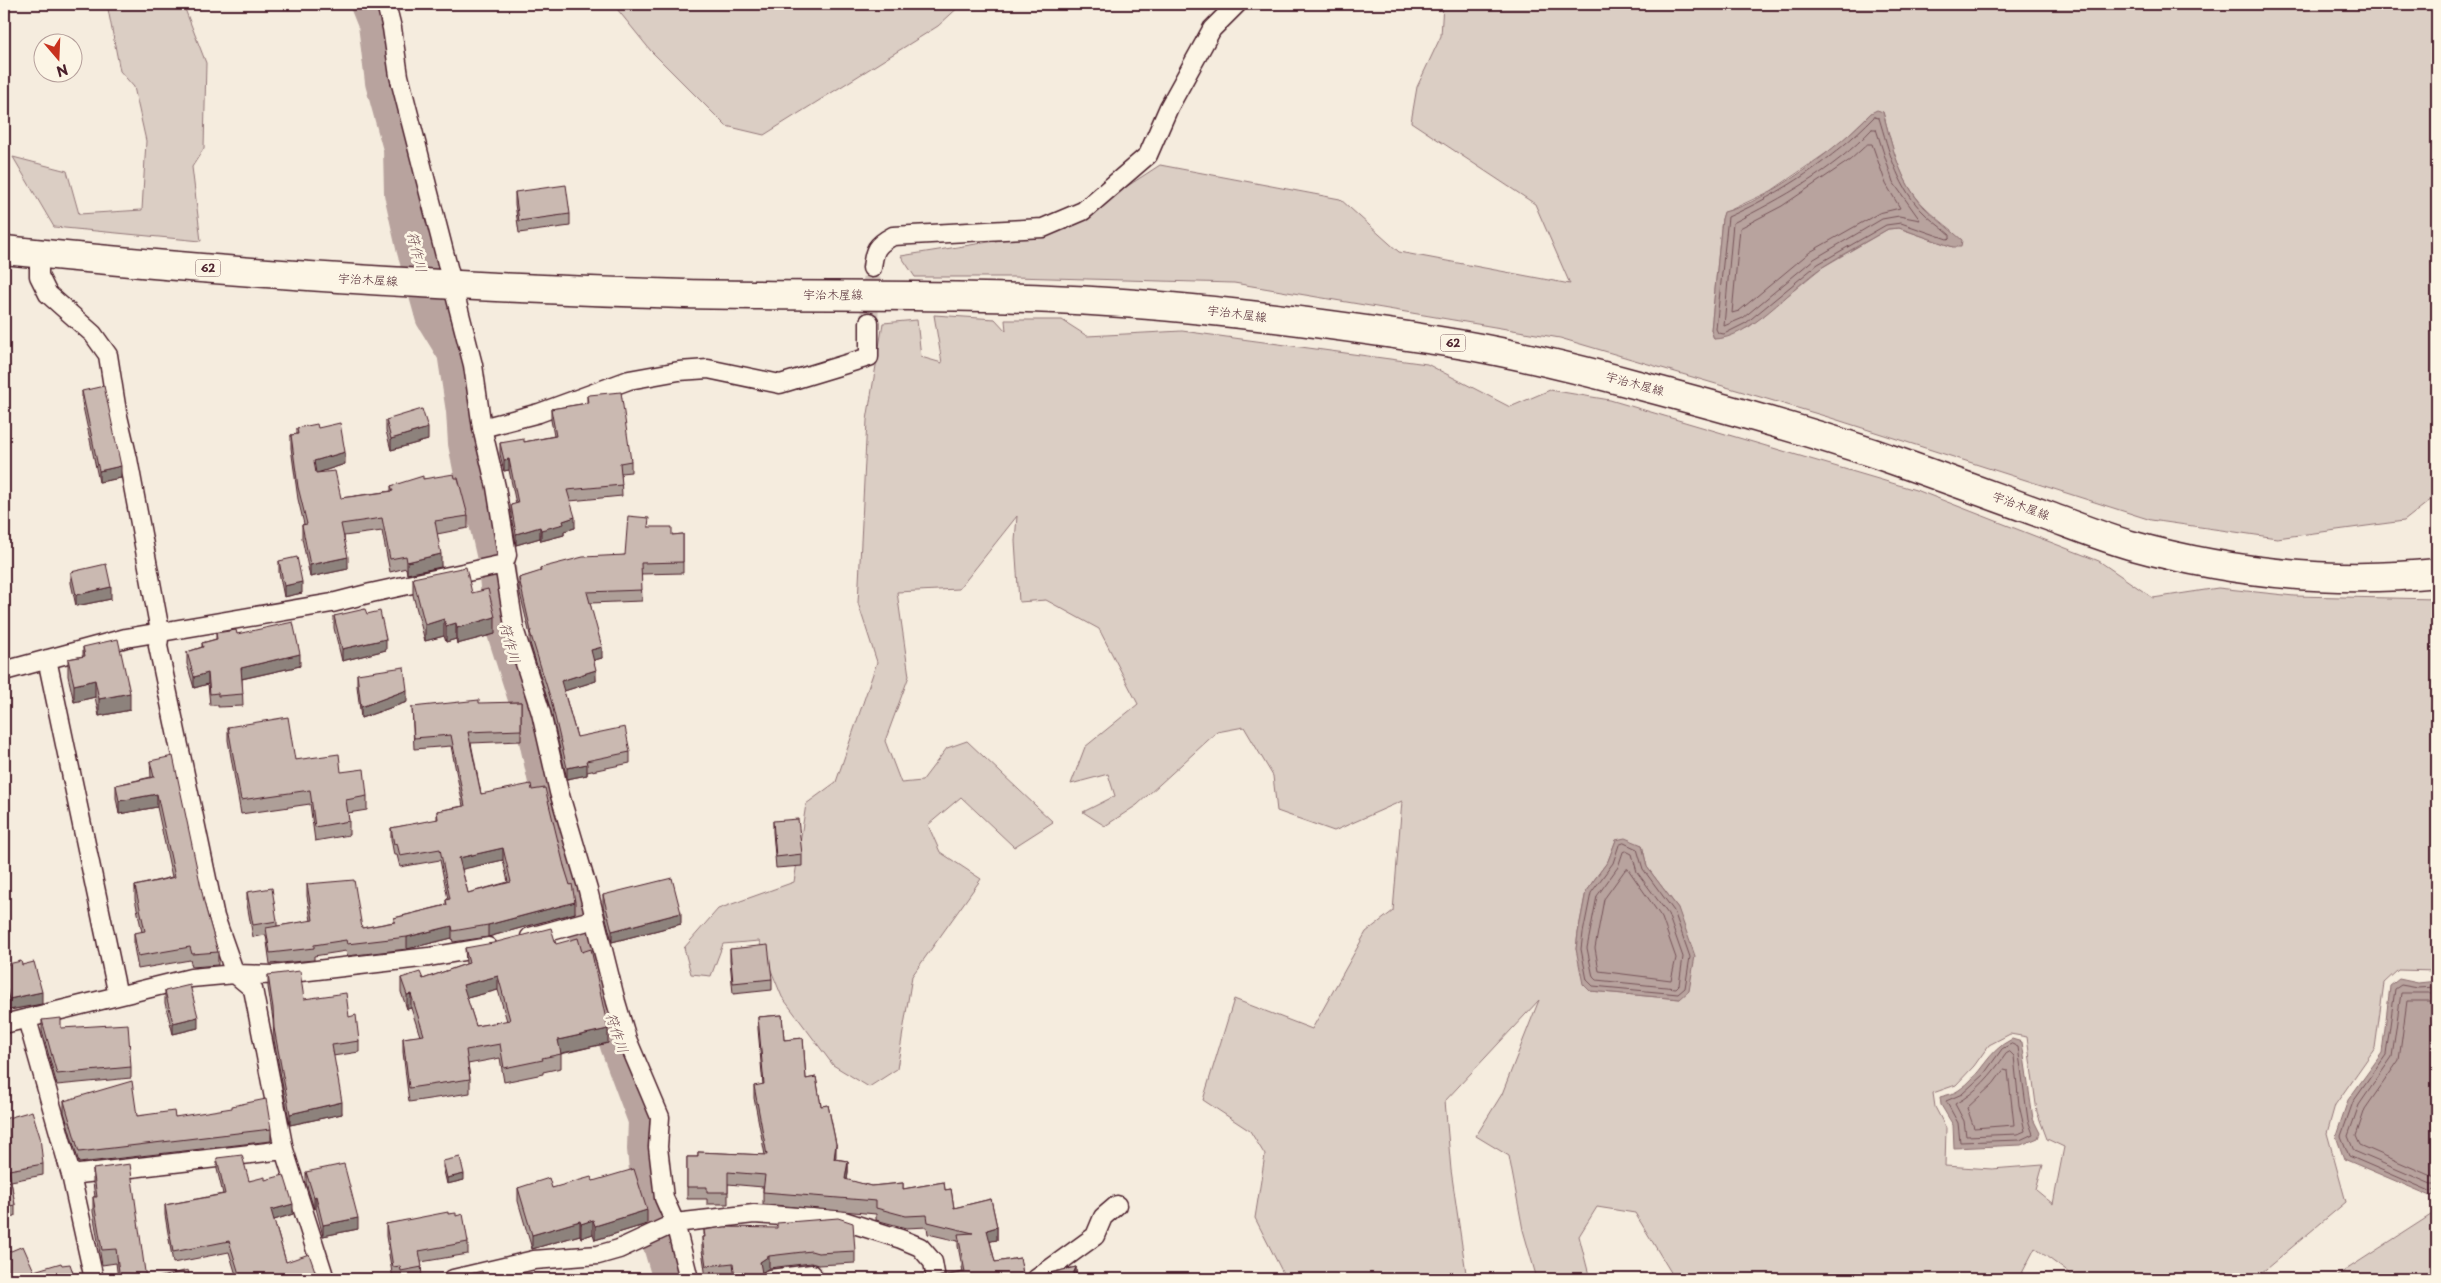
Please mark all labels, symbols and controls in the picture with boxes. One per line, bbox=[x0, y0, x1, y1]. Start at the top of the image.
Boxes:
north arrow bbox=[32, 32, 82, 82]
text: N bbox=[54, 59, 71, 82]
water label: 符作川 bbox=[402, 229, 433, 275]
road number: 62 bbox=[196, 260, 220, 276]
street label: 宇治木屋線 bbox=[338, 268, 398, 290]
street label: 宇治木屋線 bbox=[803, 285, 863, 303]
street label: 宇治木屋線 bbox=[1206, 300, 1268, 326]
road number: 62 bbox=[1440, 334, 1466, 352]
street label: 宇治木屋線 bbox=[1604, 367, 1667, 399]
street label: 宇治木屋線 bbox=[1990, 486, 2053, 524]
water label: 符作川 bbox=[495, 620, 526, 666]
water label: 符作川 bbox=[601, 1010, 634, 1056]

